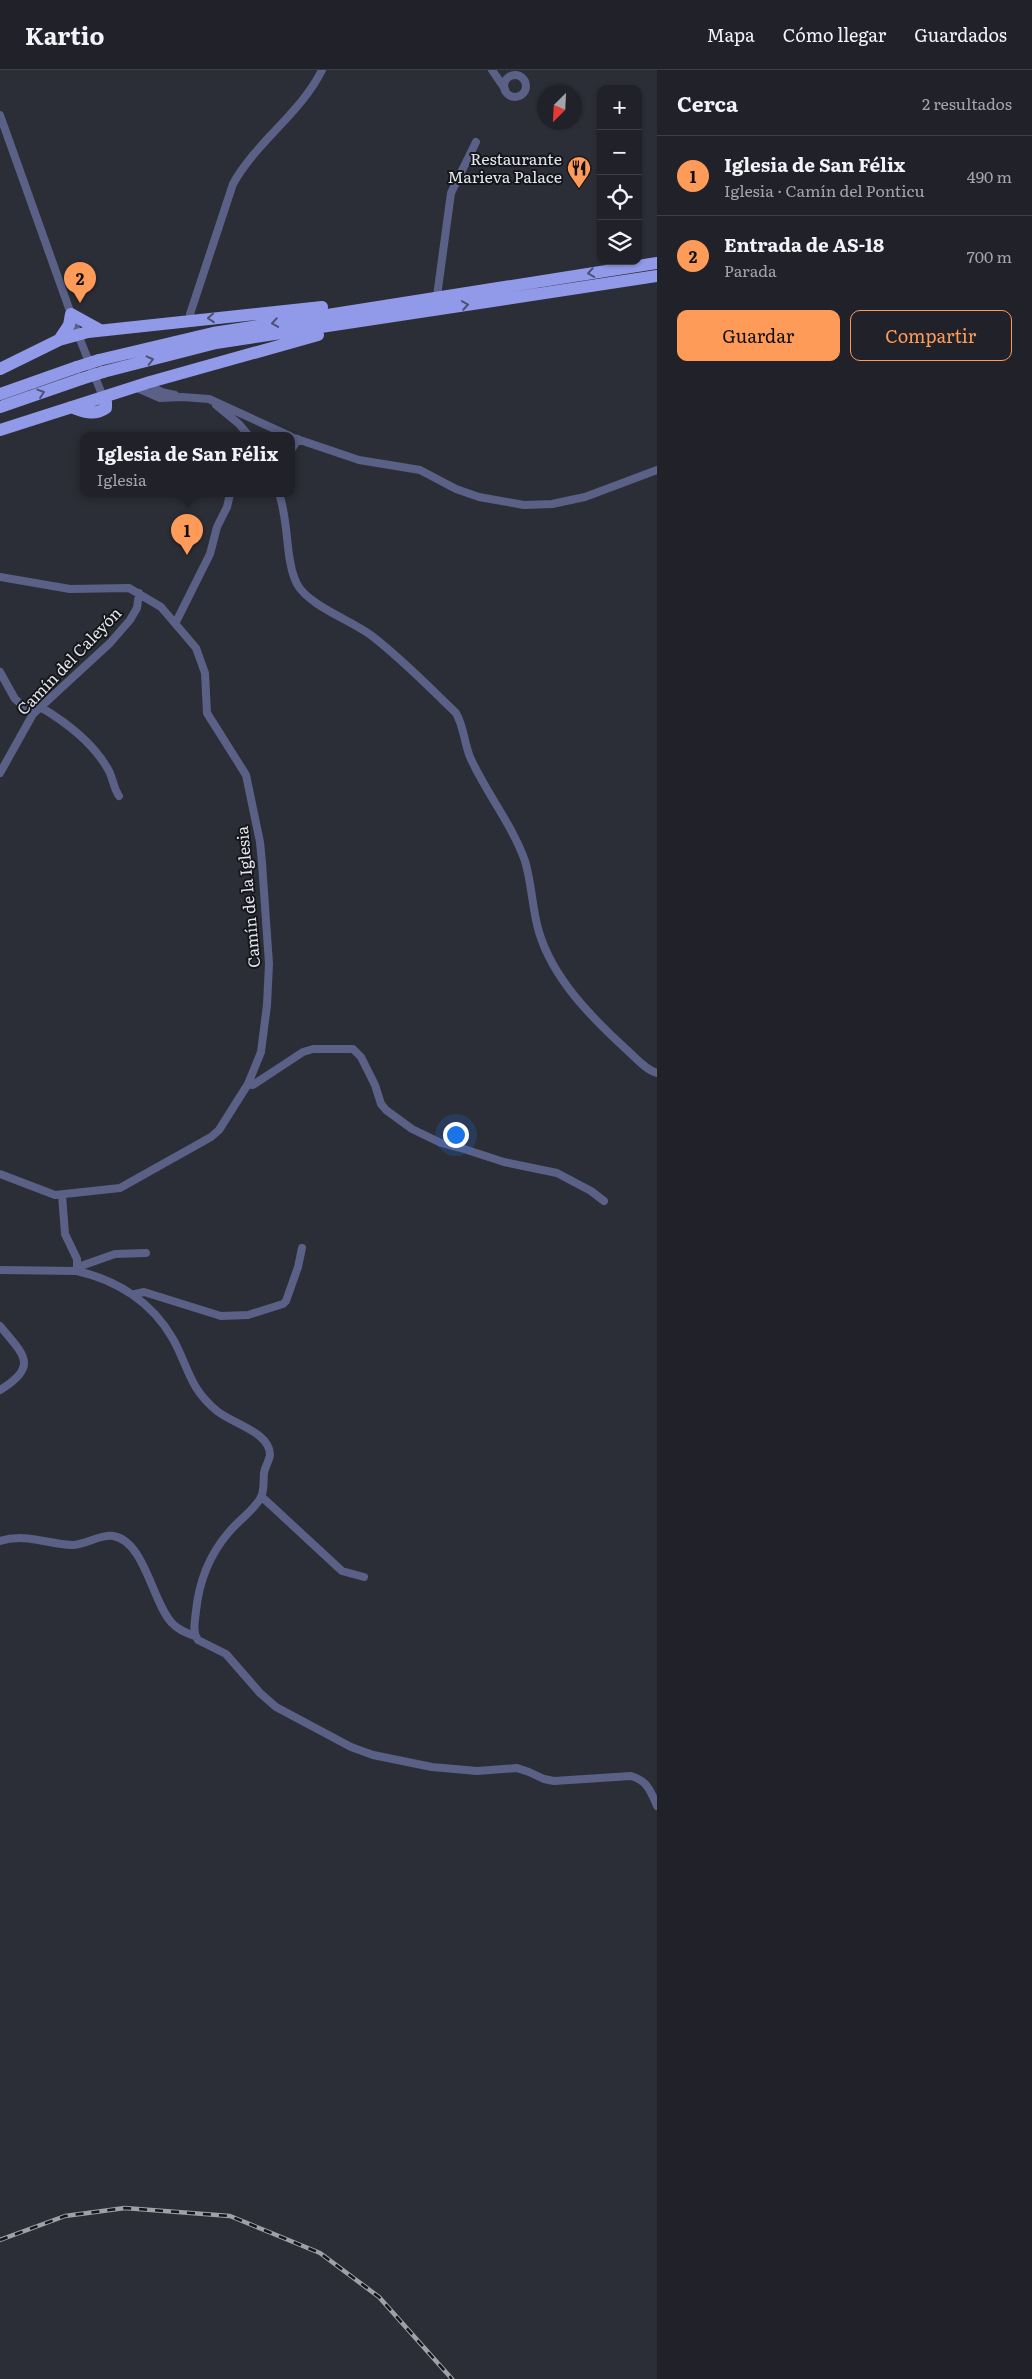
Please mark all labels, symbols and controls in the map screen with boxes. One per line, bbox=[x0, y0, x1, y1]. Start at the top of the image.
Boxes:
text: Kartio bbox=[25, 17, 104, 52]
text: Mapa bbox=[707, 21, 755, 48]
text: Cómo llegar bbox=[783, 21, 886, 48]
text: Guardados bbox=[914, 21, 1007, 48]
north arrow bbox=[537, 85, 582, 130]
map controls bbox=[597, 85, 642, 265]
button: + bbox=[597, 85, 642, 130]
text: Cerca bbox=[677, 87, 738, 118]
text: 2 resultados bbox=[922, 91, 1012, 115]
button: − bbox=[597, 130, 642, 175]
place label: Restaurante Marieva Palace bbox=[447, 146, 562, 188]
text: Iglesia de San Félix bbox=[724, 150, 905, 178]
restaurant icon: Restaurante Marieva Palace bbox=[566, 155, 592, 189]
text: 1 bbox=[690, 164, 696, 188]
text: 490 m bbox=[967, 164, 1012, 188]
button: locate bbox=[597, 175, 642, 220]
text: Iglesia · Camín del Ponticu bbox=[724, 178, 925, 202]
button: layers bbox=[597, 220, 642, 265]
text: Entrada de AS-18 bbox=[724, 230, 884, 258]
text: 2 bbox=[689, 244, 697, 268]
text: 700 m bbox=[967, 244, 1012, 268]
text: Parada bbox=[724, 258, 777, 282]
pin: 2 bbox=[64, 262, 96, 303]
one-way arrow bbox=[587, 267, 595, 278]
one-way arrow bbox=[460, 301, 469, 311]
button: Guardar bbox=[677, 310, 840, 361]
button: Compartir bbox=[850, 310, 1012, 361]
one-way arrow bbox=[207, 312, 215, 323]
one-way arrow bbox=[271, 317, 280, 327]
one-way arrow bbox=[145, 355, 154, 366]
one-way arrow bbox=[36, 389, 44, 399]
popup bbox=[80, 432, 295, 497]
text: Iglesia de San Félix bbox=[97, 439, 278, 467]
text: Iglesia bbox=[97, 467, 147, 491]
pin: 1 bbox=[171, 514, 203, 555]
street label: Camín del Caleyón bbox=[10, 601, 126, 720]
street label: Camín de la Iglesia bbox=[229, 825, 265, 969]
your location bbox=[443, 1122, 469, 1148]

